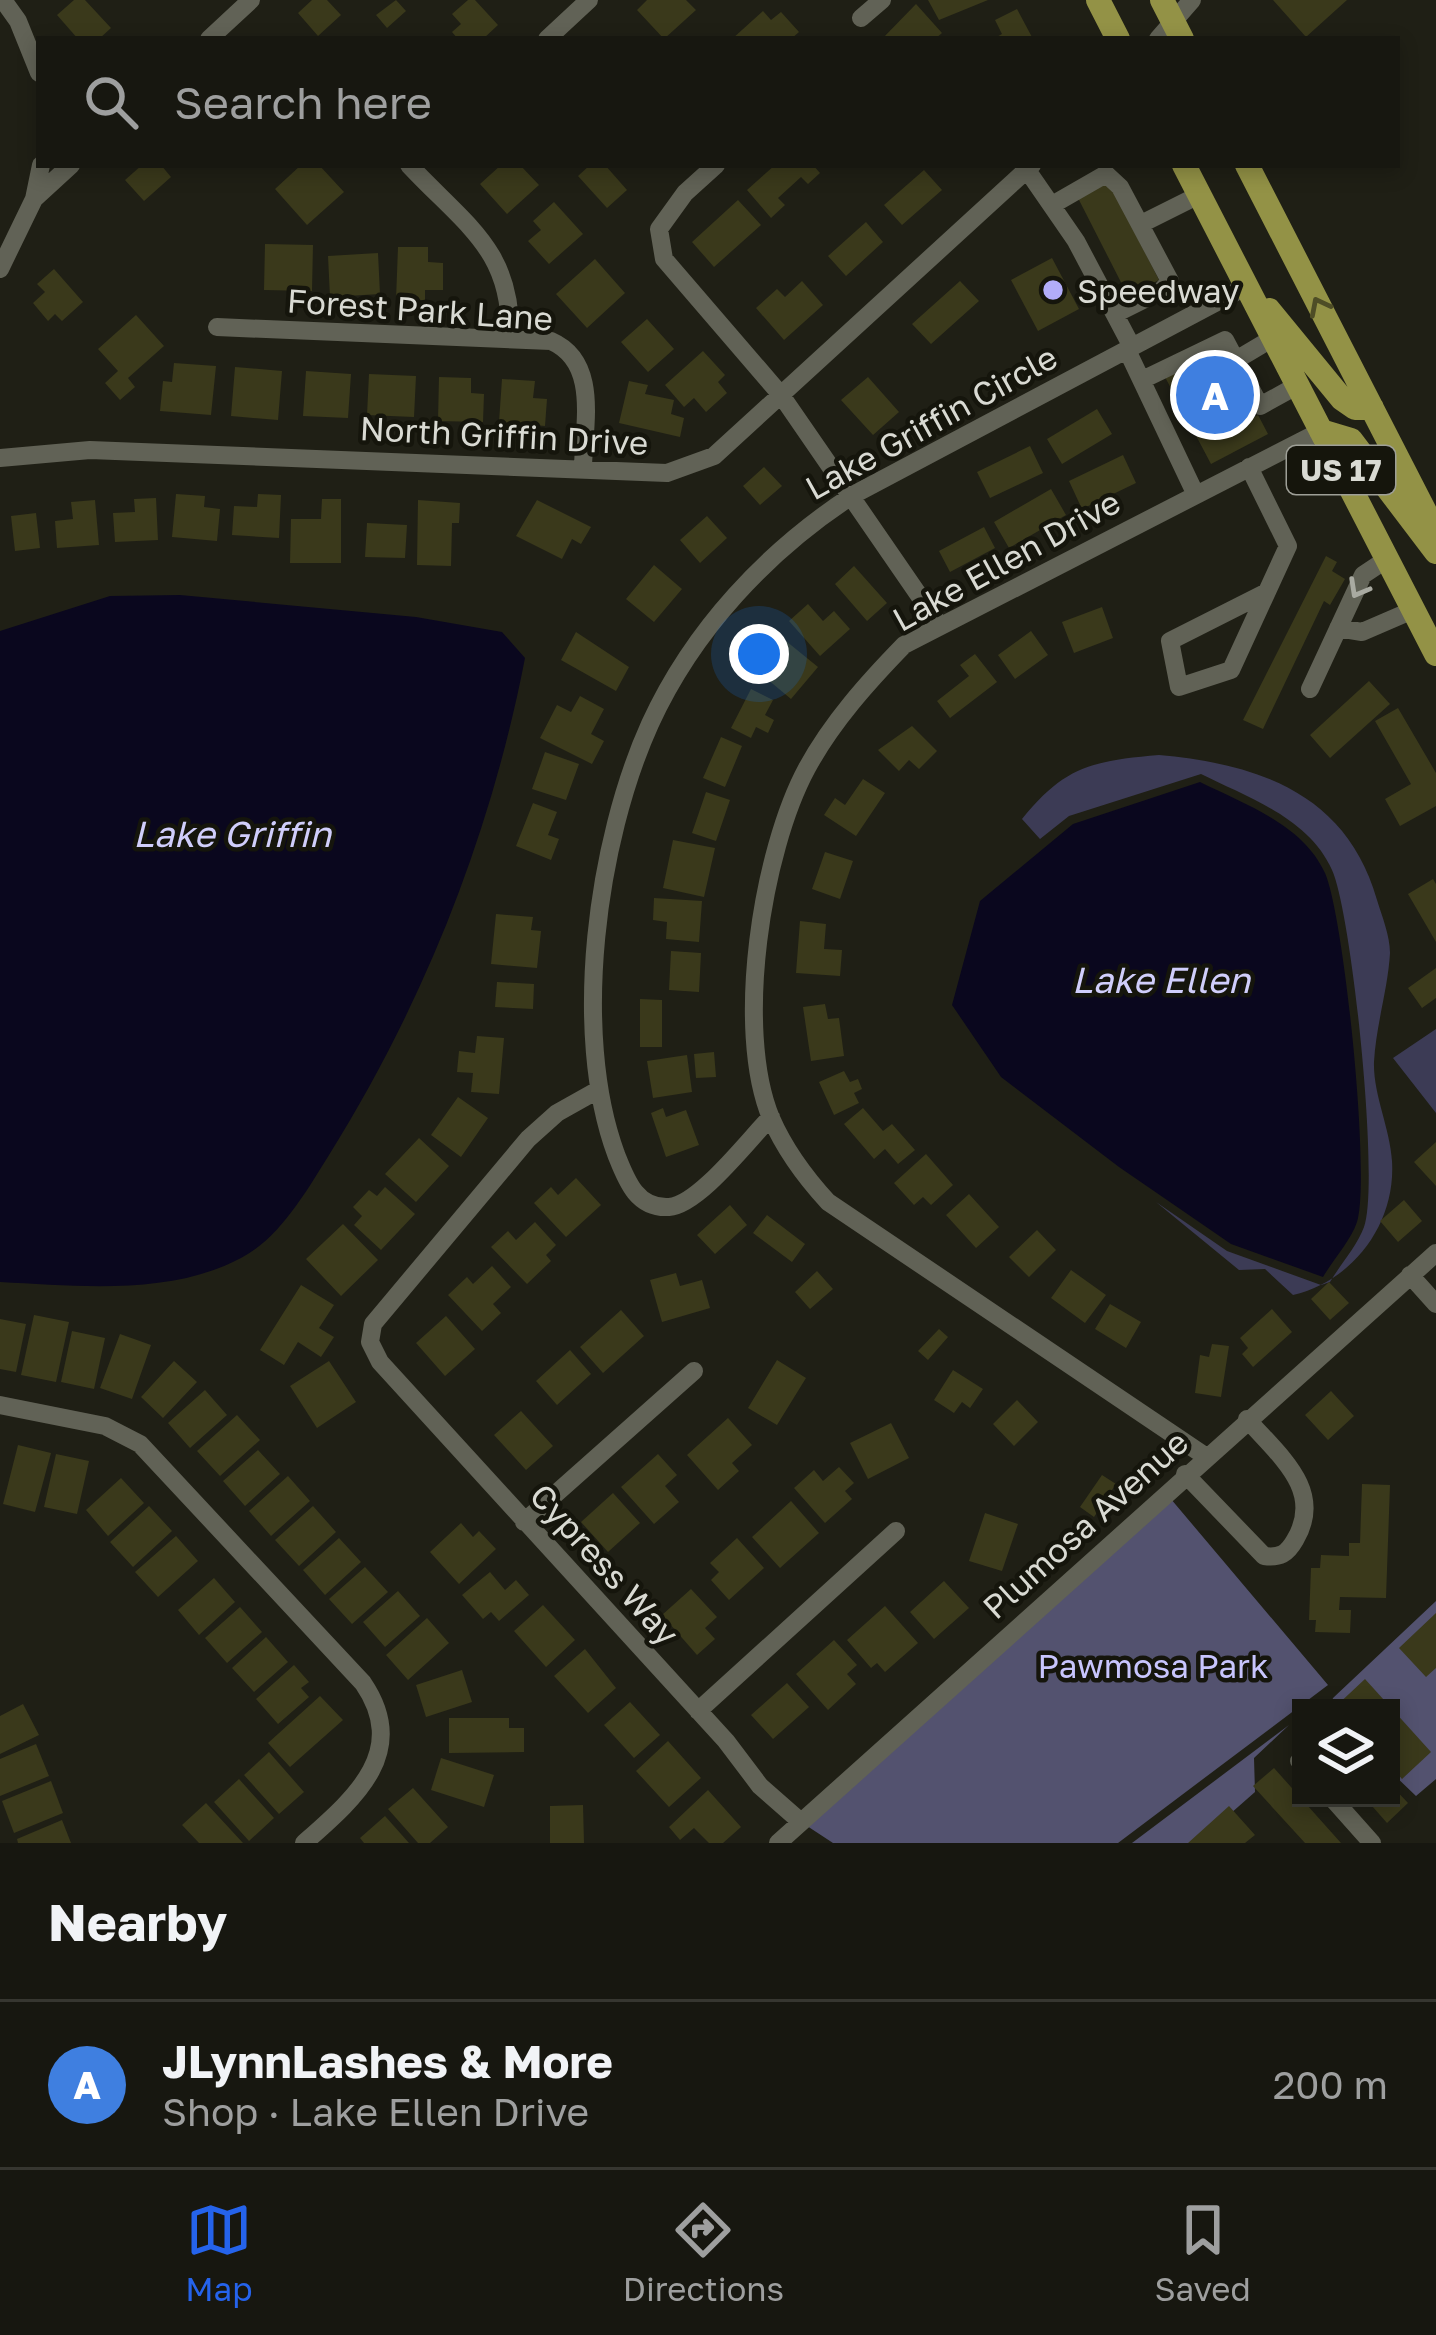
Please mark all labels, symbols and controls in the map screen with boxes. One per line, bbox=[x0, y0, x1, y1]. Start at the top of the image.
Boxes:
search box bbox=[36, 36, 1400, 168]
icon: search bbox=[78, 69, 144, 135]
text: Search here bbox=[174, 75, 432, 129]
place label: Speedway bbox=[1077, 271, 1240, 310]
marker: Speedway bbox=[1040, 277, 1066, 303]
street label: Forest Park Lane bbox=[286, 280, 554, 338]
one-way arrow bbox=[1310, 296, 1333, 318]
street label: Lake Griffin Circle bbox=[799, 337, 1063, 507]
pin: A bbox=[1176, 350, 1254, 440]
street label: North Griffin Drive bbox=[359, 408, 649, 462]
road number: US 17 bbox=[1287, 446, 1395, 494]
street label: Lake Ellen Drive bbox=[886, 481, 1126, 639]
one-way arrow bbox=[1349, 576, 1372, 598]
your location bbox=[729, 624, 789, 684]
water label: Lake Griffin bbox=[133, 812, 333, 855]
water label: Lake Ellen bbox=[1072, 958, 1252, 1001]
street label: Plumosa Avenue bbox=[975, 1422, 1195, 1626]
street label: Cypress Way bbox=[523, 1476, 687, 1652]
park label: Pawmosa Park bbox=[1037, 1646, 1269, 1685]
map controls bbox=[1292, 1699, 1400, 1807]
button: layers bbox=[1292, 1699, 1400, 1807]
text: Nearby bbox=[48, 1891, 227, 1952]
text: JLynnLashes & More bbox=[162, 2034, 613, 2088]
text: A bbox=[73, 2061, 101, 2108]
text: 200 m bbox=[1273, 2061, 1388, 2108]
text: Shop · Lake Ellen Drive bbox=[162, 2088, 589, 2135]
tab: Map bbox=[185, 2197, 253, 2308]
tab: Directions bbox=[623, 2197, 784, 2308]
tab: Saved bbox=[1154, 2197, 1251, 2308]

